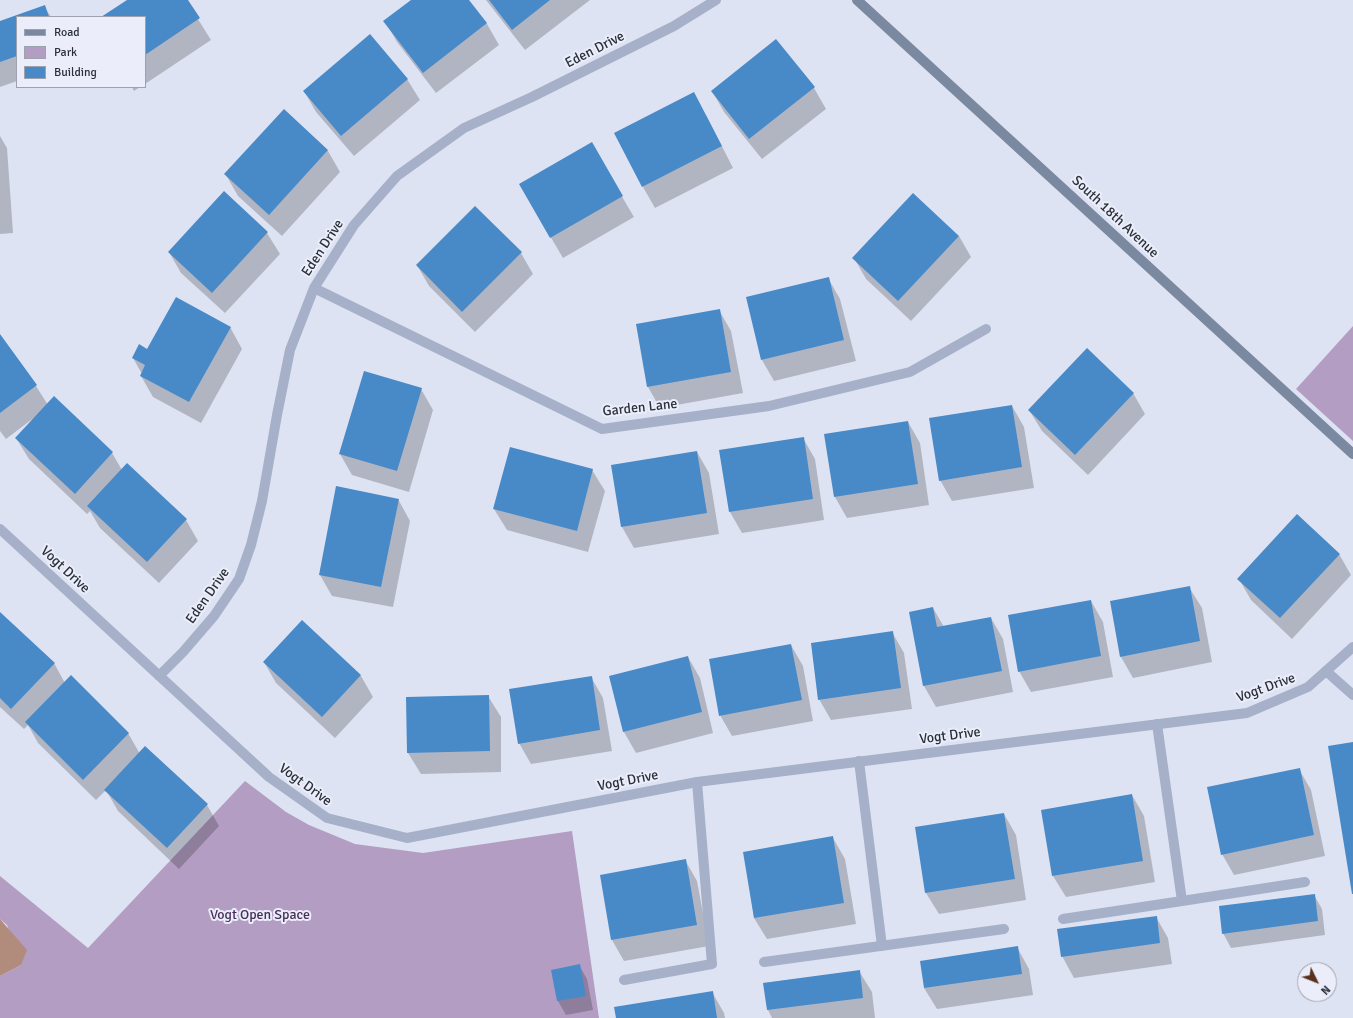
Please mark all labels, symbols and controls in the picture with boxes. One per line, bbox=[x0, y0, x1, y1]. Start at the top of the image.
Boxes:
legend bbox=[16, 16, 146, 88]
text: Road bbox=[54, 25, 80, 40]
street label: Eden Drive bbox=[563, 28, 627, 72]
text: Park bbox=[54, 45, 77, 60]
text: Building bbox=[54, 65, 97, 80]
street label: South 18th Avenue bbox=[1068, 172, 1162, 262]
street label: Eden Drive bbox=[298, 216, 348, 280]
street label: Garden Lane bbox=[602, 396, 678, 420]
street label: Vogt Drive bbox=[37, 543, 93, 597]
street label: Eden Drive bbox=[183, 565, 233, 627]
street label: Vogt Drive bbox=[1234, 670, 1298, 706]
street label: Vogt Drive bbox=[919, 724, 981, 748]
street label: Vogt Drive bbox=[275, 760, 335, 810]
street label: Vogt Drive bbox=[596, 767, 660, 795]
park label: Vogt Open Space bbox=[210, 907, 310, 923]
north arrow bbox=[1297, 962, 1337, 1002]
text: N bbox=[1318, 983, 1333, 997]

